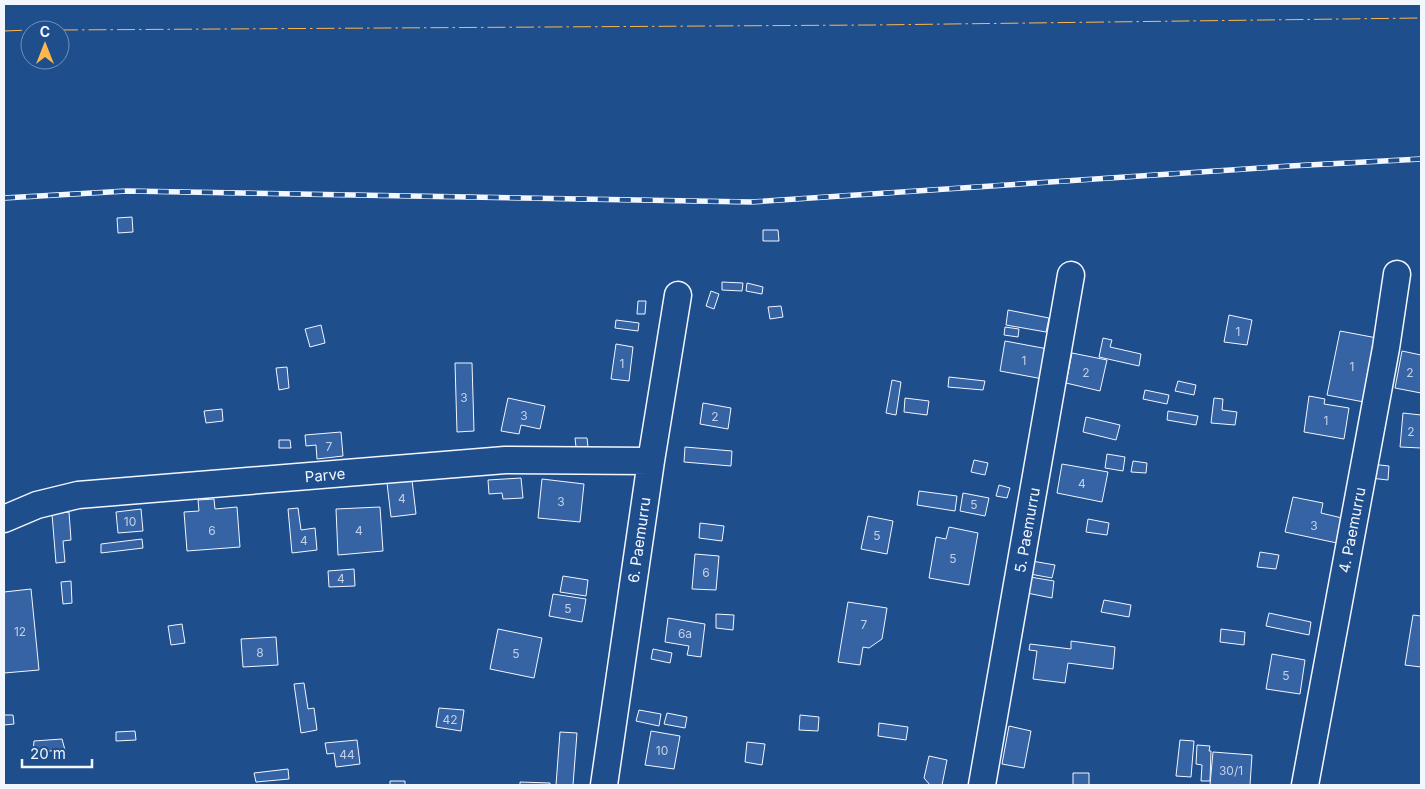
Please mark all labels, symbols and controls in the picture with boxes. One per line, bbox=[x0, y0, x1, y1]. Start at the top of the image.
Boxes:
north arrow bbox=[20, 20, 70, 70]
text: С bbox=[40, 23, 50, 40]
house number: 1 bbox=[1236, 324, 1240, 339]
house number: 1 bbox=[1022, 353, 1026, 368]
house number: 1 bbox=[620, 356, 624, 371]
house number: 1 bbox=[1350, 359, 1354, 374]
house number: 2 bbox=[1082, 365, 1090, 380]
house number: 2 bbox=[1406, 365, 1414, 380]
house number: 3 bbox=[460, 390, 468, 405]
house number: 3 bbox=[520, 408, 528, 423]
house number: 2 bbox=[711, 409, 719, 424]
house number: 1 bbox=[1324, 413, 1328, 428]
house number: 2 bbox=[1407, 424, 1415, 439]
house number: 7 bbox=[326, 439, 333, 454]
street label: Parve bbox=[304, 464, 346, 486]
house number: 4 bbox=[1078, 476, 1086, 491]
street label: 5. Paemurru bbox=[1010, 486, 1044, 574]
street label: 4. Paemurru bbox=[1334, 486, 1370, 574]
house number: 4 bbox=[398, 491, 406, 506]
house number: 3 bbox=[557, 494, 565, 509]
street label: 6. Paemurru bbox=[624, 496, 654, 584]
house number: 5 bbox=[970, 497, 978, 512]
house number: 10 bbox=[124, 514, 136, 529]
house number: 3 bbox=[1310, 518, 1318, 533]
house number: 6 bbox=[208, 523, 216, 538]
house number: 4 bbox=[355, 523, 363, 538]
house number: 5 bbox=[873, 528, 881, 543]
house number: 4 bbox=[300, 533, 308, 548]
house number: 5 bbox=[949, 551, 957, 566]
house number: 6 bbox=[702, 565, 710, 580]
house number: 4 bbox=[337, 571, 345, 586]
house number: 5 bbox=[564, 601, 572, 616]
house number: 7 bbox=[861, 617, 868, 632]
house number: 12 bbox=[14, 624, 26, 639]
house number: 6a bbox=[678, 626, 692, 641]
house number: 8 bbox=[256, 645, 264, 660]
house number: 5 bbox=[512, 646, 520, 661]
house number: 5 bbox=[1282, 668, 1290, 683]
house number: 42 bbox=[442, 712, 458, 727]
scale bar bbox=[22, 736, 92, 768]
house number: 10 bbox=[656, 743, 668, 758]
text: 20 m bbox=[30, 744, 66, 763]
house number: 44 bbox=[339, 747, 355, 762]
house number: 30/1 bbox=[1219, 763, 1243, 778]

